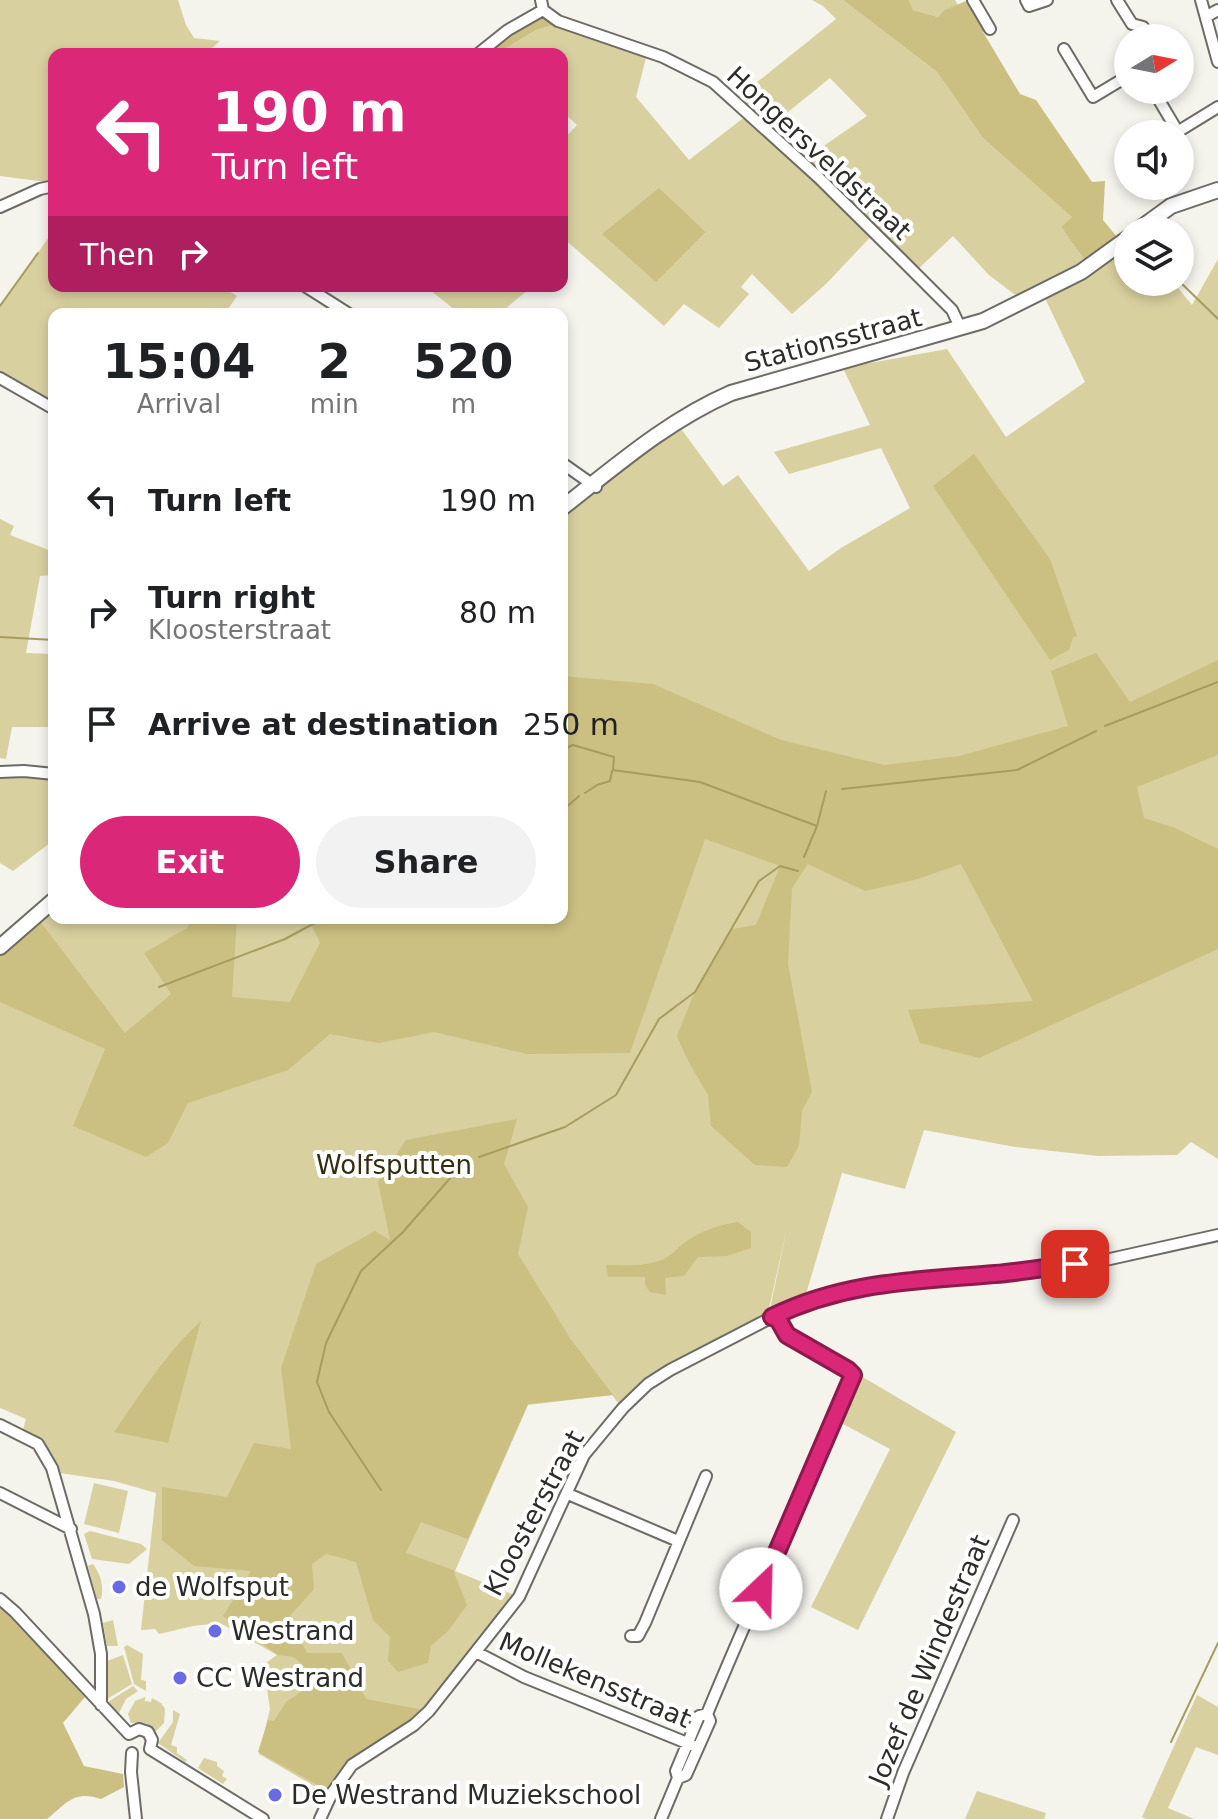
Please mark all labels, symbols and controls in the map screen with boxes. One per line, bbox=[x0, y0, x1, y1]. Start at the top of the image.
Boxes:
north arrow bbox=[1114, 24, 1194, 104]
map controls bbox=[1114, 24, 1194, 296]
street label: Hongersveldstraat bbox=[721, 60, 917, 246]
text: 190 m bbox=[212, 79, 407, 144]
icon: left bbox=[80, 80, 184, 184]
button: sound bbox=[1114, 120, 1194, 200]
text: Turn left bbox=[212, 146, 358, 187]
button: layers bbox=[1114, 216, 1194, 296]
icon: right bbox=[171, 232, 215, 276]
text: Then bbox=[80, 237, 155, 272]
street label: Stationsstraat bbox=[741, 302, 925, 378]
text: 15:04 bbox=[102, 333, 255, 389]
text: 2 bbox=[318, 333, 351, 389]
text: 520 bbox=[413, 333, 513, 389]
text: Arrival bbox=[137, 389, 221, 419]
text: min bbox=[310, 389, 359, 419]
text: m bbox=[451, 389, 476, 419]
icon: left bbox=[80, 478, 124, 522]
text: Turn left bbox=[148, 483, 291, 518]
text: 190 m bbox=[440, 483, 536, 518]
text: Turn right bbox=[148, 580, 315, 615]
icon: right bbox=[80, 590, 124, 634]
text: 80 m bbox=[459, 595, 536, 630]
text: Kloosterstraat bbox=[148, 615, 331, 645]
icon: arrive bbox=[80, 702, 124, 746]
text: Arrive at destination bbox=[148, 707, 499, 742]
text: 250 m bbox=[523, 707, 619, 742]
button: Exit bbox=[80, 816, 300, 908]
button: Share bbox=[316, 816, 536, 908]
park label: Wolfsputten bbox=[316, 1150, 472, 1180]
pin bbox=[1041, 1230, 1109, 1298]
icon: arrive bbox=[1053, 1242, 1097, 1286]
street label: Kloosterstraat bbox=[478, 1425, 590, 1601]
street label: Jozef de Windestraat bbox=[862, 1530, 995, 1792]
position arrow bbox=[719, 1547, 803, 1631]
place label: de Wolfsput bbox=[135, 1572, 289, 1602]
marker: de Wolfsput bbox=[110, 1578, 128, 1596]
place label: Westrand bbox=[231, 1616, 355, 1646]
marker: Westrand bbox=[206, 1622, 224, 1640]
street label: Mollekensstraat bbox=[495, 1626, 695, 1734]
place label: CC Westrand bbox=[196, 1663, 364, 1693]
marker: CC Westrand bbox=[171, 1669, 189, 1687]
place label: De Westrand Muziekschool bbox=[291, 1780, 641, 1810]
marker: De Westrand Muziekschool bbox=[266, 1786, 284, 1804]

